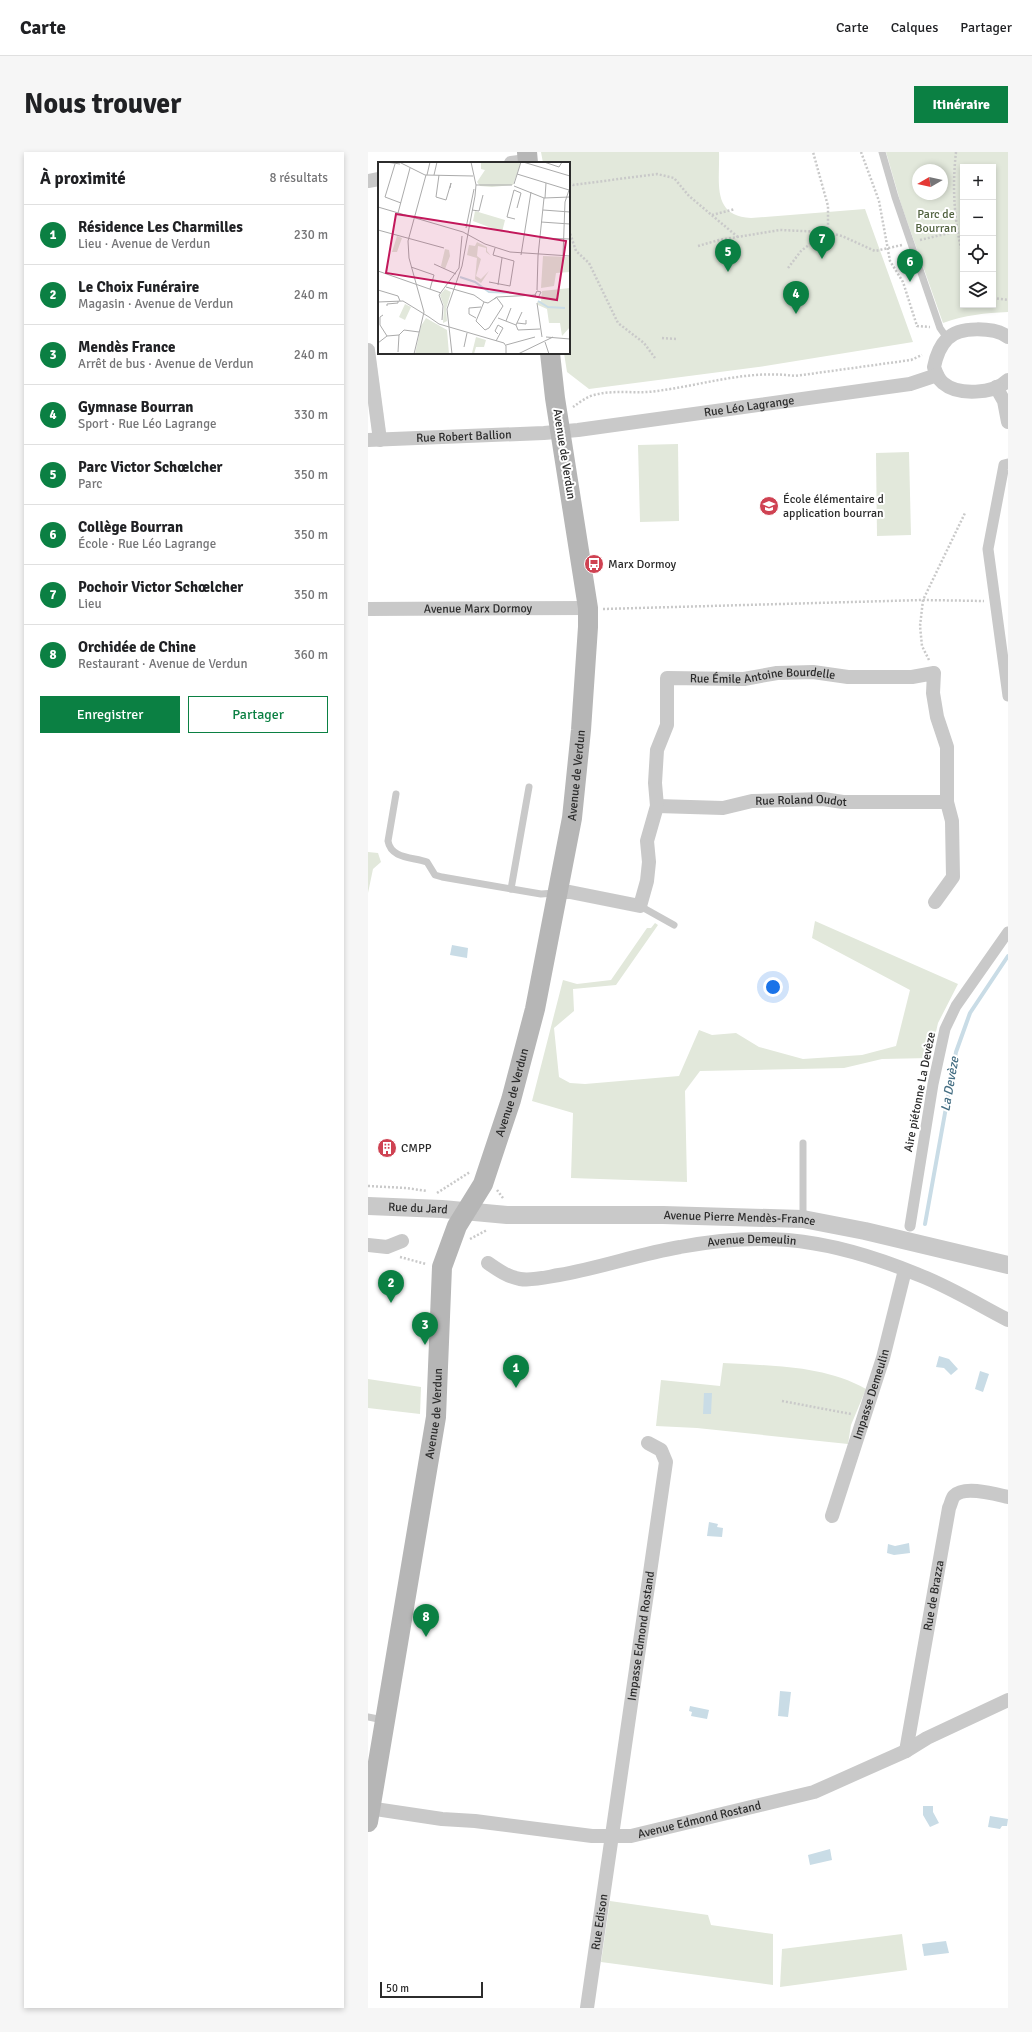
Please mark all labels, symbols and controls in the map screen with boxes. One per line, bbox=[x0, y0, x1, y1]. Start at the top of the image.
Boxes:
text: Carte bbox=[20, 16, 66, 40]
text: Carte bbox=[836, 19, 869, 36]
text: Calques bbox=[891, 19, 938, 36]
text: Partager bbox=[960, 19, 1012, 36]
button: Itinéraire bbox=[914, 86, 1008, 123]
text: Nous trouver bbox=[24, 87, 181, 121]
inset map bbox=[378, 162, 570, 354]
north arrow bbox=[912, 164, 948, 200]
map controls bbox=[960, 164, 996, 308]
button: + bbox=[960, 164, 996, 200]
text: À proximité bbox=[40, 168, 126, 189]
text: 8 résultats bbox=[269, 170, 328, 186]
button: − bbox=[960, 200, 996, 236]
park label: Parc de Bourran bbox=[915, 207, 957, 236]
text: Résidence Les Charmilles bbox=[78, 218, 243, 236]
pin: 7 bbox=[809, 226, 835, 259]
text: 1 bbox=[49, 227, 57, 243]
text: 230 m bbox=[294, 227, 328, 243]
text: Lieu · Avenue de Verdun bbox=[78, 236, 210, 252]
button: locate bbox=[960, 236, 996, 272]
pin: 5 bbox=[715, 239, 741, 272]
pin: 6 bbox=[897, 249, 923, 282]
button: layers bbox=[960, 272, 996, 308]
text: Le Choix Funéraire bbox=[78, 278, 199, 296]
pin: 4 bbox=[783, 281, 809, 314]
text: 2 bbox=[49, 287, 57, 303]
text: 240 m bbox=[294, 287, 328, 303]
text: Magasin · Avenue de Verdun bbox=[78, 296, 233, 312]
text: Mendès France bbox=[78, 338, 175, 356]
text: 3 bbox=[49, 347, 57, 363]
text: 240 m bbox=[294, 347, 328, 363]
text: Arrêt de bus · Avenue de Verdun bbox=[78, 356, 254, 372]
street label: Rue Léo Lagrange bbox=[703, 393, 795, 420]
text: Gymnase Bourran bbox=[78, 398, 194, 416]
text: 4 bbox=[49, 407, 57, 423]
text: 330 m bbox=[294, 407, 328, 423]
street label: Avenue de Verdun bbox=[549, 408, 579, 500]
text: Sport · Rue Léo Lagrange bbox=[78, 416, 217, 432]
street label: Rue Robert Ballion bbox=[416, 427, 512, 446]
text: Parc Victor Schœlcher bbox=[78, 458, 223, 476]
text: 5 bbox=[49, 467, 57, 483]
text: 350 m bbox=[294, 467, 328, 483]
text: Parc bbox=[78, 476, 102, 492]
place label: École élémentaire d application bourran bbox=[783, 492, 884, 521]
school or university icon: École élémentaire d application bourran bbox=[758, 495, 780, 517]
text: Collège Bourran bbox=[78, 518, 183, 536]
text: 6 bbox=[49, 527, 57, 543]
text: 350 m bbox=[294, 527, 328, 543]
text: École · Rue Léo Lagrange bbox=[78, 536, 216, 552]
bus stop icon: Marx Dormoy bbox=[583, 553, 605, 575]
place label: Marx Dormoy bbox=[608, 557, 677, 572]
text: Pochoir Victor Schœlcher bbox=[78, 578, 243, 596]
text: 7 bbox=[49, 587, 57, 603]
text: 350 m bbox=[294, 587, 328, 603]
text: Lieu bbox=[78, 596, 102, 612]
street label: Avenue Marx Dormoy bbox=[424, 601, 533, 616]
text: Orchidée de Chine bbox=[78, 638, 196, 656]
text: 8 bbox=[49, 647, 57, 663]
text: 360 m bbox=[294, 647, 328, 663]
text: Restaurant · Avenue de Verdun bbox=[78, 656, 248, 672]
street label: Rue Émile Antoine Bourdelle bbox=[690, 664, 836, 686]
button: Enregistrer bbox=[40, 696, 180, 733]
button: Partager bbox=[188, 696, 328, 733]
street label: Avenue de Verdun bbox=[564, 729, 588, 821]
street label: Rue Roland Oudot bbox=[755, 791, 847, 810]
your location bbox=[763, 977, 783, 997]
street label: Aire piétonne La Devèze bbox=[901, 1031, 939, 1153]
street label: Avenue de Verdun bbox=[492, 1047, 532, 1138]
water label: La Devèze bbox=[937, 1054, 963, 1113]
building icon: CMPP bbox=[376, 1137, 398, 1159]
place label: CMPP bbox=[401, 1141, 432, 1156]
street label: Rue du Jard bbox=[388, 1199, 448, 1217]
street label: Avenue Pierre Mendès-France bbox=[663, 1208, 817, 1229]
street label: Avenue Demeulin bbox=[706, 1231, 797, 1250]
pin: 2 bbox=[378, 1270, 404, 1303]
pin: 3 bbox=[412, 1312, 438, 1345]
street label: Impasse Demeulin bbox=[850, 1347, 892, 1441]
pin: 1 bbox=[503, 1355, 529, 1388]
street label: Avenue de Verdun bbox=[422, 1368, 445, 1460]
street label: Rue de Brazza bbox=[920, 1559, 947, 1632]
street label: Impasse Edmond Rostand bbox=[624, 1570, 658, 1702]
pin: 8 bbox=[413, 1604, 439, 1637]
street label: Avenue Edmond Rostand bbox=[636, 1798, 762, 1842]
street label: Rue Edison bbox=[588, 1893, 611, 1951]
scale bar bbox=[380, 1980, 483, 1999]
text: 50 m bbox=[386, 1982, 409, 1995]

